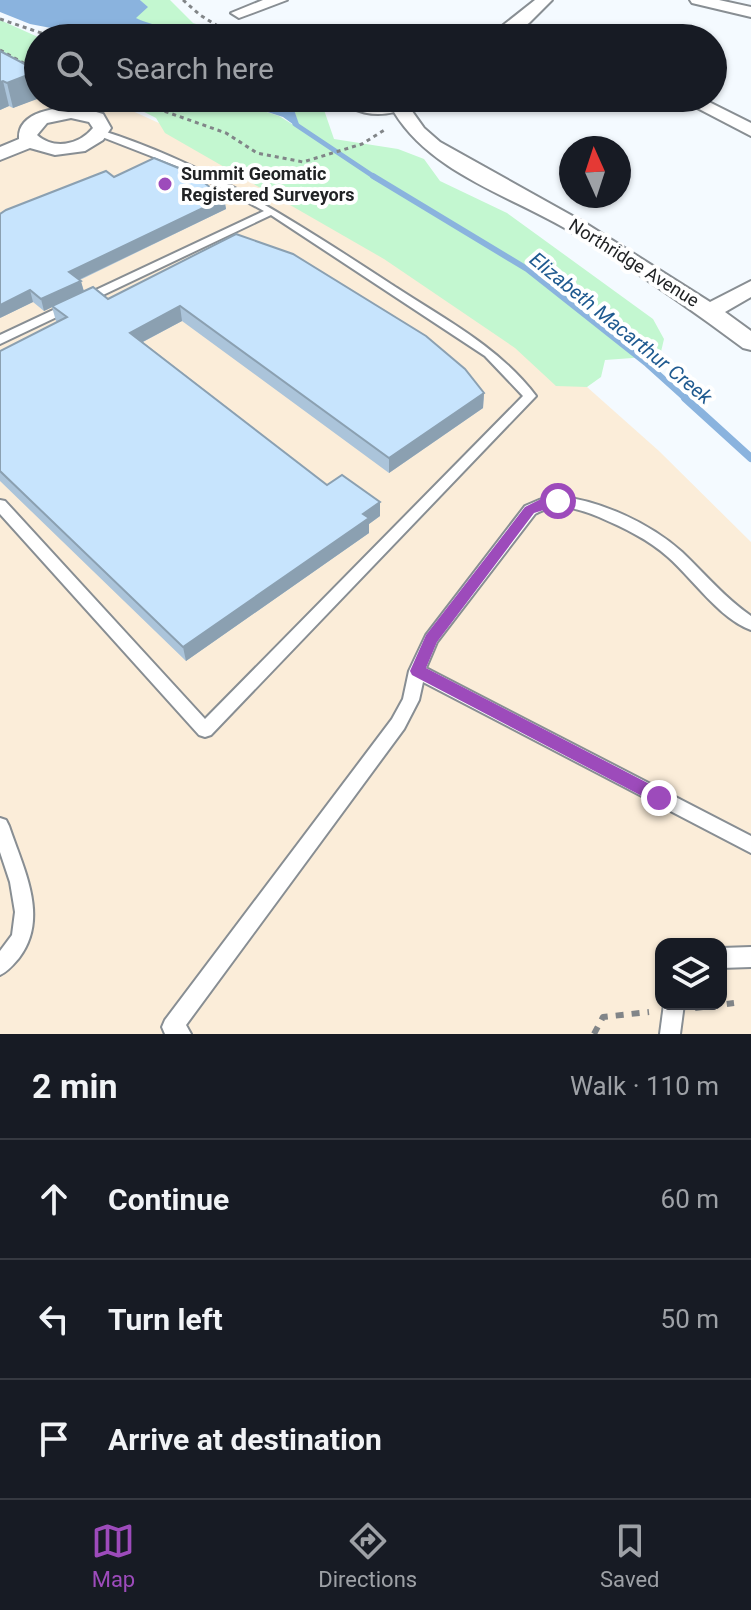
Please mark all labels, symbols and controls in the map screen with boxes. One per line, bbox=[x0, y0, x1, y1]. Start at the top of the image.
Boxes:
search box bbox=[24, 24, 727, 112]
icon: search bbox=[52, 46, 96, 90]
text: Search here bbox=[116, 51, 274, 86]
north arrow bbox=[559, 136, 631, 208]
place label: Summit Geomatic Registered Surveyors bbox=[181, 163, 355, 205]
marker: Summit Geomatic Registered Surveyors bbox=[156, 175, 174, 193]
street label: Northridge Avenue bbox=[565, 214, 703, 311]
water label: Elizabeth Macarthur Creek bbox=[525, 247, 718, 410]
route start bbox=[540, 483, 576, 519]
route end bbox=[641, 780, 677, 816]
map controls bbox=[655, 938, 727, 1010]
button: layers bbox=[655, 938, 727, 1010]
text: 2 min bbox=[32, 1066, 117, 1106]
text: Walk · 110 m bbox=[570, 1071, 719, 1101]
icon: ahead bbox=[32, 1177, 76, 1221]
text: Continue bbox=[108, 1182, 229, 1217]
text: 60 m bbox=[661, 1184, 719, 1214]
icon: left bbox=[32, 1297, 76, 1341]
text: Turn left bbox=[108, 1302, 223, 1337]
text: 50 m bbox=[661, 1304, 719, 1334]
icon: arrive bbox=[32, 1417, 76, 1461]
text: Arrive at destination bbox=[108, 1422, 382, 1457]
tab: Map bbox=[91, 1519, 135, 1592]
tab: Directions bbox=[318, 1519, 417, 1592]
tab: Saved bbox=[600, 1519, 660, 1592]

